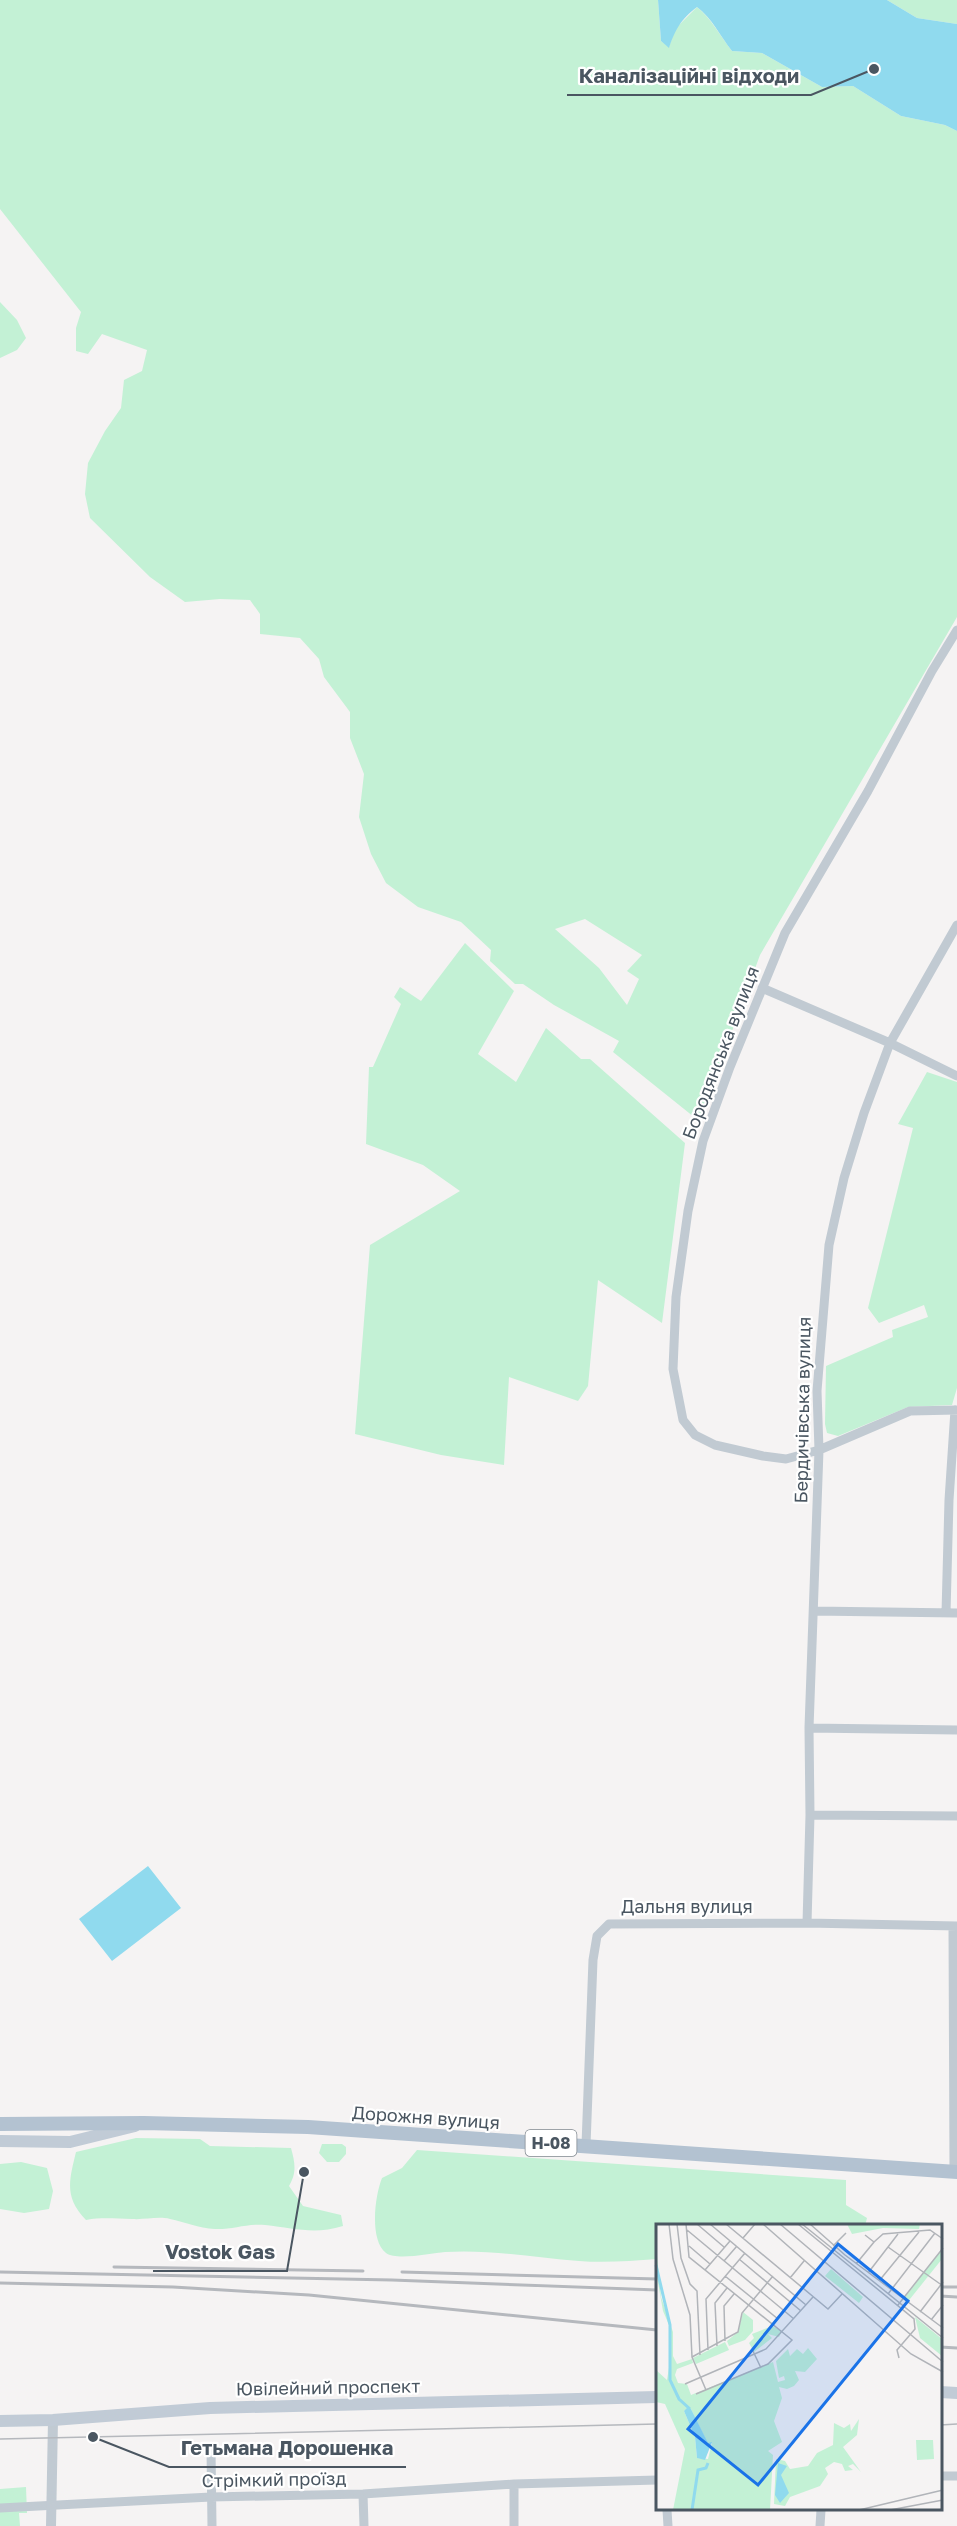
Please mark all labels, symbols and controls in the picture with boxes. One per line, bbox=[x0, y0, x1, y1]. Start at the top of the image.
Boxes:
callout: Каналізаційні відходи bbox=[567, 57, 811, 95]
text: Каналізаційні відходи bbox=[579, 63, 799, 87]
street label: Бородянська вулиця bbox=[677, 963, 763, 1142]
street label: Бердичівська вулиця bbox=[789, 1316, 815, 1504]
street label: Дальня вулиця bbox=[621, 1895, 753, 1917]
street label: Дорожня вулиця bbox=[351, 2101, 501, 2133]
road number: Н-08 bbox=[526, 2130, 576, 2156]
inset map bbox=[656, 2224, 942, 2511]
callout: Vostok Gas bbox=[153, 2233, 287, 2271]
text: Vostok Gas bbox=[165, 2239, 275, 2263]
street label: Ювілейний проспект bbox=[236, 2374, 421, 2400]
callout: Гетьмана Дорошенка bbox=[169, 2429, 406, 2467]
text: Гетьмана Дорошенка bbox=[181, 2435, 393, 2459]
street label: Стрімкий проїзд bbox=[202, 2467, 347, 2491]

